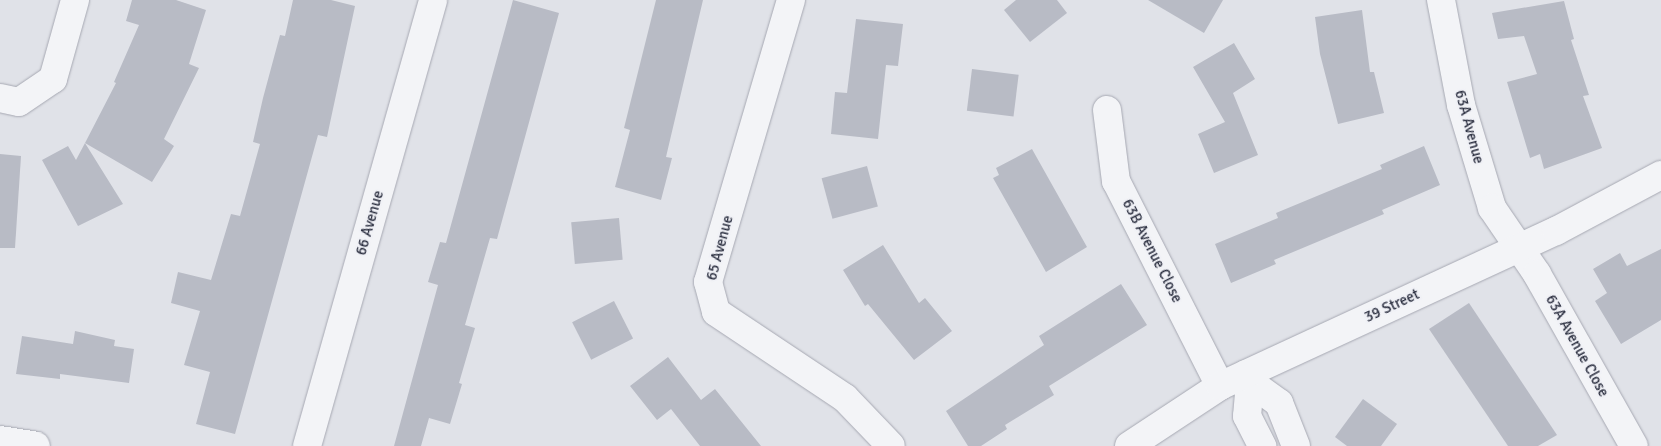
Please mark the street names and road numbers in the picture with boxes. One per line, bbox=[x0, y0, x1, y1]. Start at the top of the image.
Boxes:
street label: 63A Avenue bbox=[1451, 88, 1487, 166]
street label: 66 Avenue bbox=[352, 189, 388, 257]
street label: 63B Avenue Close bbox=[1118, 196, 1186, 306]
street label: 65 Avenue bbox=[703, 214, 737, 282]
street label: 39 Street bbox=[1362, 285, 1422, 327]
street label: 63A Avenue Close bbox=[1541, 292, 1613, 400]

